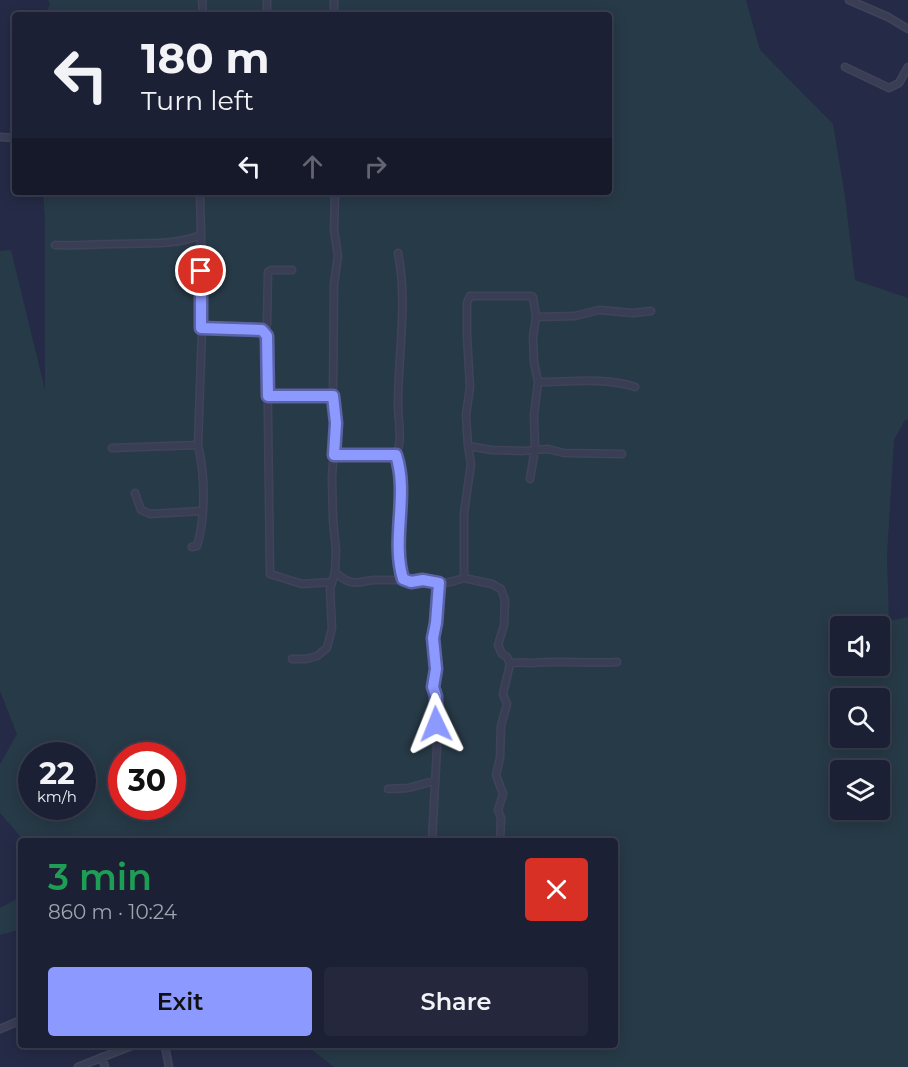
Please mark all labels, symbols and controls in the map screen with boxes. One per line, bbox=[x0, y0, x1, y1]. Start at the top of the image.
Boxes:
text: 180 m bbox=[141, 32, 270, 84]
icon: left bbox=[42, 36, 120, 114]
text: Turn left bbox=[141, 84, 254, 117]
icon: left bbox=[233, 150, 266, 183]
icon: ahead bbox=[296, 150, 329, 183]
icon: right bbox=[359, 150, 392, 183]
pin bbox=[175, 245, 226, 296]
icon: arrive bbox=[184, 254, 217, 287]
map controls bbox=[830, 616, 890, 820]
button: sound bbox=[830, 616, 890, 676]
button: search bbox=[830, 688, 890, 748]
position arrow bbox=[404, 692, 468, 756]
speed limit sign: 30 bbox=[108, 742, 186, 820]
text: 22 bbox=[39, 755, 75, 792]
button: layers bbox=[830, 760, 890, 820]
text: km/h bbox=[37, 787, 77, 806]
text: 3 min bbox=[48, 855, 152, 899]
button: close bbox=[525, 858, 588, 921]
text: 860 m · 10:24 bbox=[48, 900, 177, 924]
button: Exit bbox=[48, 967, 312, 1036]
button: Share bbox=[324, 967, 588, 1036]

